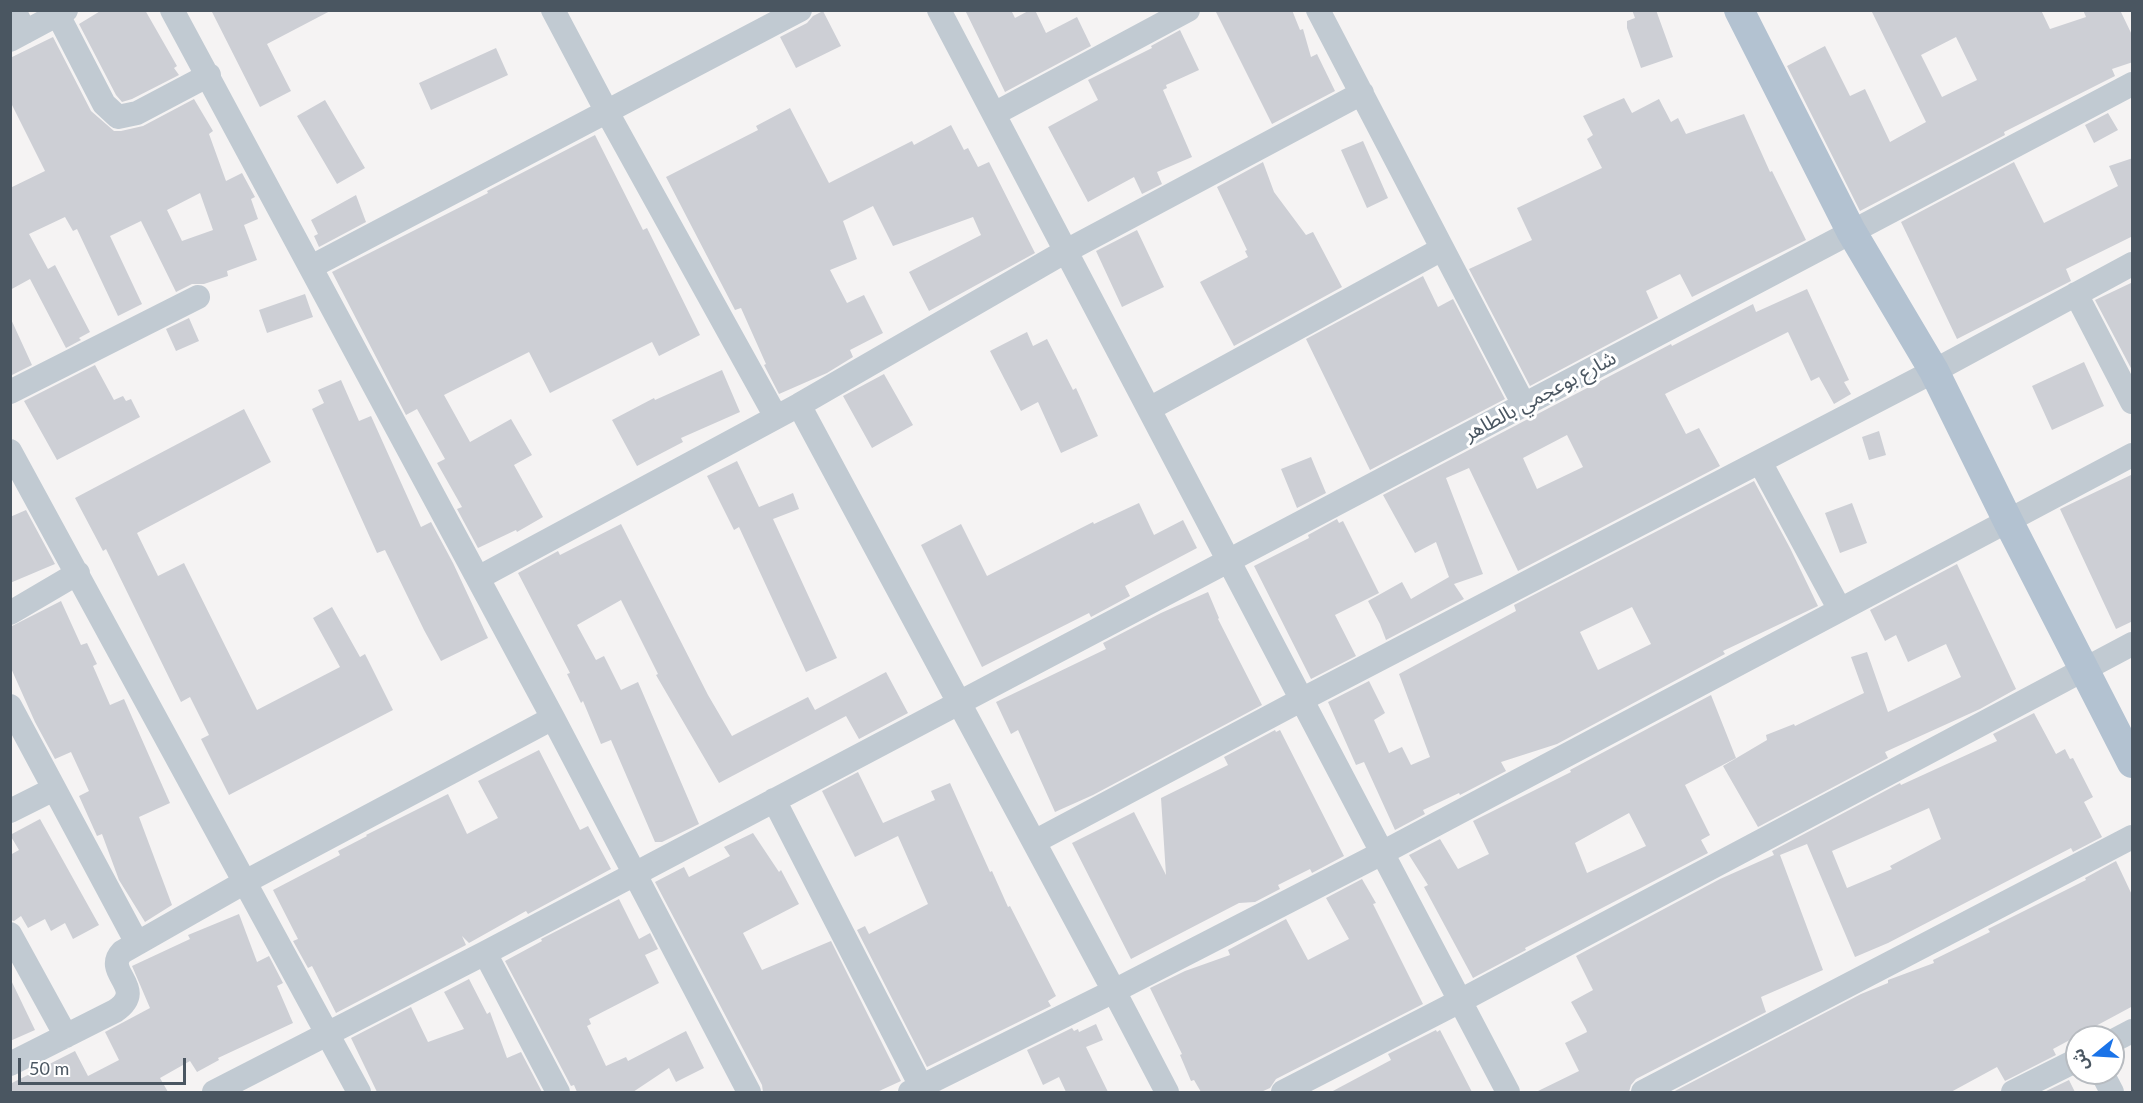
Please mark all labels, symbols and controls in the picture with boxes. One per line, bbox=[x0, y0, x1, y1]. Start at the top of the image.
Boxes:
street label: شارع بوعجمي بالطاهر bbox=[1460, 346, 1620, 446]
north arrow bbox=[2065, 1025, 2125, 1085]
scale bar bbox=[21, 1046, 189, 1084]
text: ش bbox=[2067, 1047, 2092, 1073]
text: 50 m bbox=[29, 1057, 69, 1079]

